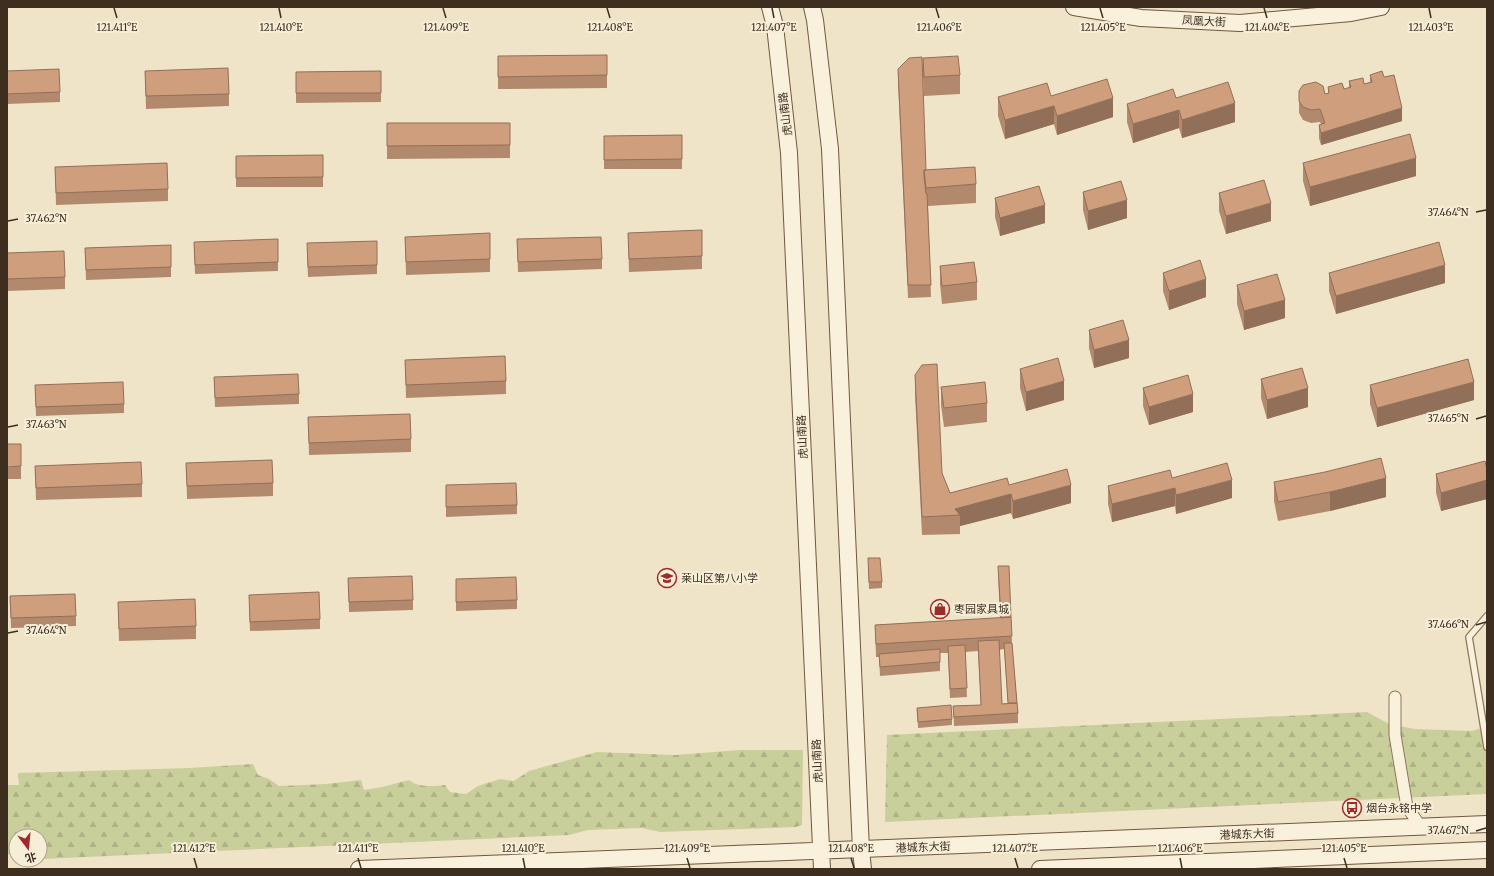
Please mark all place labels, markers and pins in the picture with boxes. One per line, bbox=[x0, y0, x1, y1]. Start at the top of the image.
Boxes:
school or university icon: 莱山区第八小学 bbox=[656, 567, 678, 589]
place label: 莱山区第八小学 bbox=[681, 571, 758, 585]
shop icon: 枣园家具城 bbox=[929, 598, 951, 620]
place label: 枣园家具城 bbox=[954, 602, 1009, 616]
bus stop icon: 烟台永铭中学 bbox=[1341, 797, 1363, 819]
place label: 烟台永铭中学 bbox=[1366, 801, 1432, 815]

